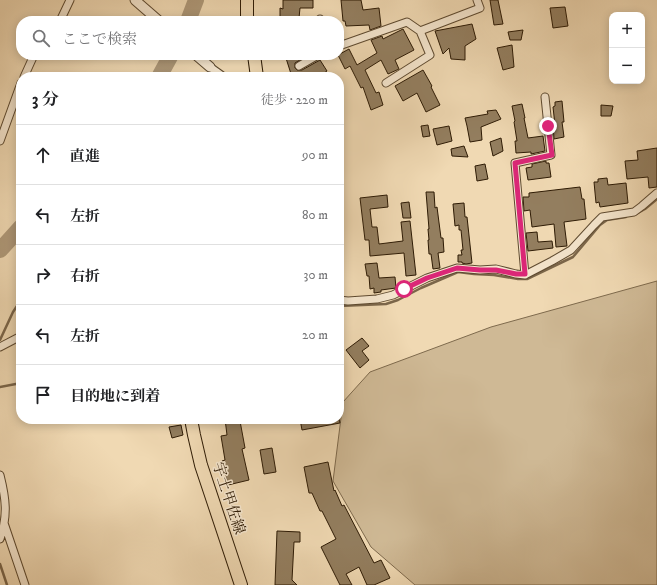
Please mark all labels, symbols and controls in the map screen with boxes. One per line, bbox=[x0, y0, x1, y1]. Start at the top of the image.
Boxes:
map controls bbox=[609, 12, 645, 84]
button: + bbox=[609, 12, 645, 48]
search box bbox=[16, 16, 344, 60]
icon: search bbox=[30, 27, 52, 49]
text: ここで検索 bbox=[62, 30, 137, 49]
button: − bbox=[609, 48, 645, 84]
text: 3 分 bbox=[32, 89, 59, 111]
text: 徒歩 · 220 m bbox=[261, 92, 328, 108]
route end bbox=[539, 117, 557, 135]
icon: ahead bbox=[32, 144, 54, 166]
text: 直進 bbox=[70, 147, 100, 166]
text: 90 m bbox=[302, 147, 328, 163]
icon: left bbox=[32, 204, 54, 226]
text: 左折 bbox=[70, 207, 100, 226]
text: 80 m bbox=[302, 207, 328, 223]
icon: right bbox=[32, 264, 54, 286]
text: 右折 bbox=[70, 267, 100, 286]
text: 30 m bbox=[304, 267, 328, 283]
route start bbox=[395, 280, 413, 298]
icon: left bbox=[32, 324, 54, 346]
text: 左折 bbox=[70, 327, 100, 346]
text: 20 m bbox=[302, 327, 328, 343]
icon: arrive bbox=[32, 384, 54, 406]
text: 目的地に到着 bbox=[70, 387, 160, 406]
street label: 宇土甲佐線 bbox=[208, 460, 249, 537]

